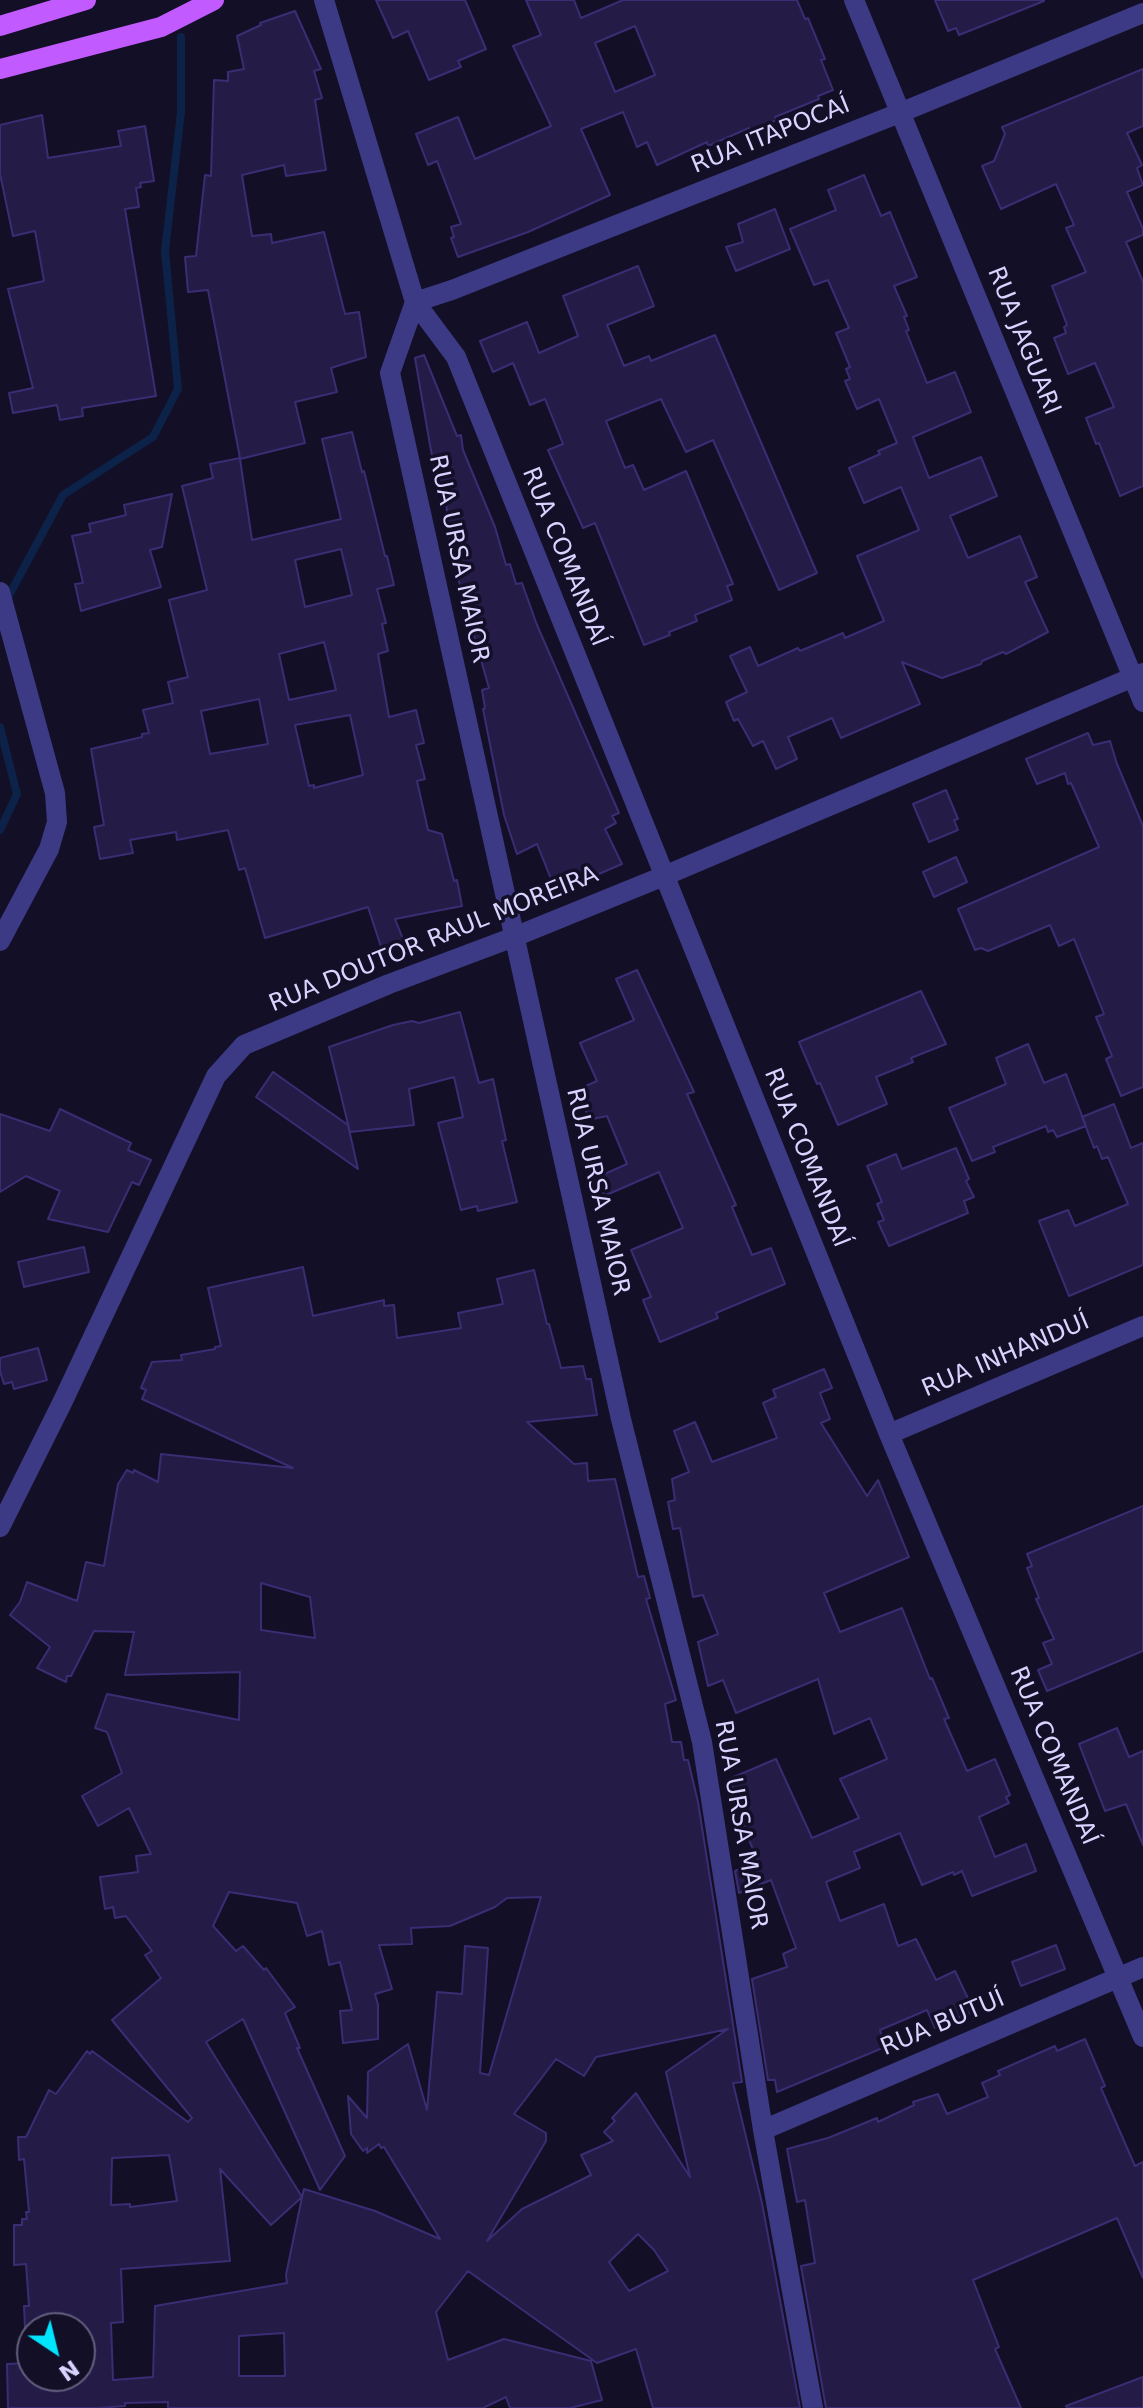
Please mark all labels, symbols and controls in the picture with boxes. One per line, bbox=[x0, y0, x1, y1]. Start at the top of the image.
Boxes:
street label: RUA ITAPOCAÍ bbox=[688, 91, 854, 181]
street label: RUA JAGUARI bbox=[980, 263, 1066, 419]
street label: RUA URSA MAIOR bbox=[422, 452, 494, 666]
street label: RUA COMANDAÍ bbox=[515, 463, 613, 651]
street label: RUA DOUTOR RAUL MOREIRA bbox=[265, 861, 603, 1019]
street label: RUA COMANDAÍ bbox=[757, 1064, 855, 1252]
street label: RUA URSA MAIOR bbox=[559, 1085, 635, 1299]
street label: RUA INHANDUÍ bbox=[918, 1308, 1094, 1404]
street label: RUA COMANDAÍ bbox=[1003, 1663, 1103, 1849]
street label: RUA URSA MAIOR bbox=[707, 1718, 773, 1932]
street label: RUA BUTUÍ bbox=[877, 1985, 1009, 2063]
north arrow bbox=[16, 2312, 96, 2392]
text: N bbox=[54, 2355, 84, 2386]

